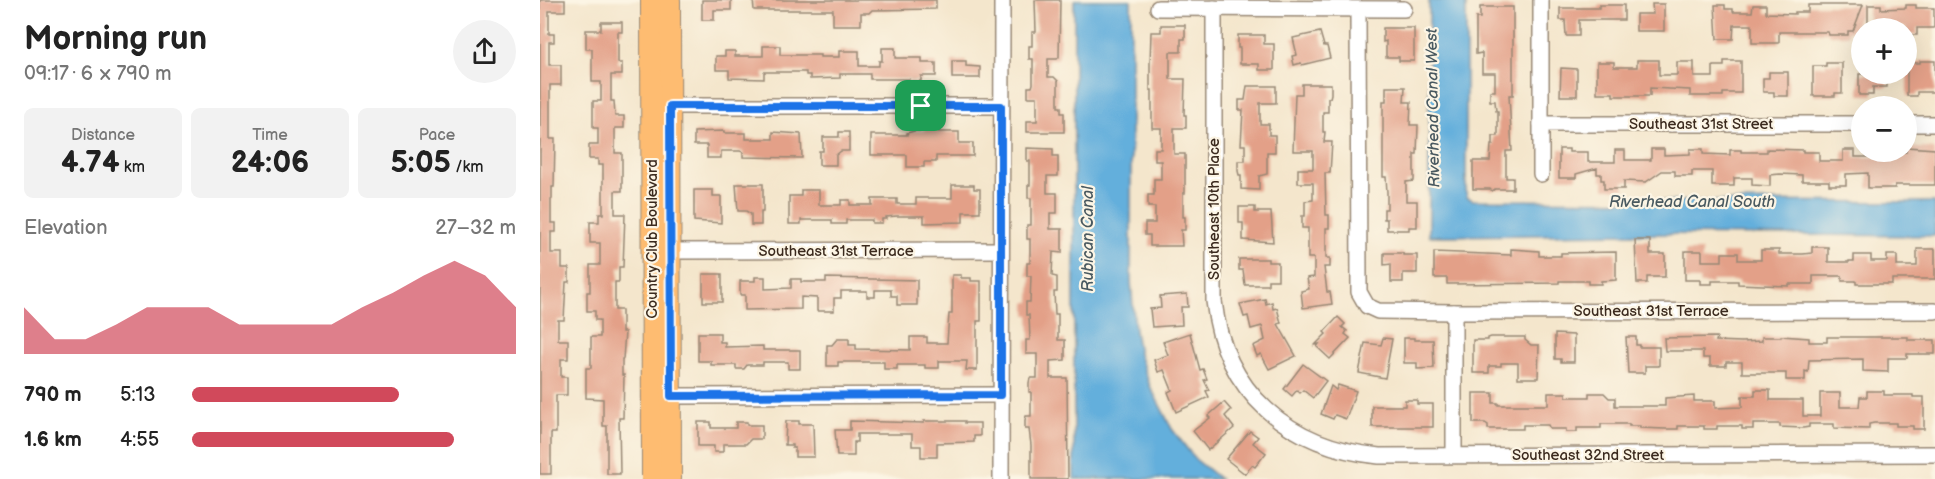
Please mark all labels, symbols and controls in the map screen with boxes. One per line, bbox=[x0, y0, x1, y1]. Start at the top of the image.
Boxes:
map controls bbox=[1851, 18, 1917, 162]
button: + bbox=[1851, 18, 1917, 84]
text: Morning run bbox=[24, 19, 207, 59]
button: share bbox=[453, 20, 516, 83]
water label: Riverhead Canal West bbox=[1423, 27, 1444, 188]
text: 09:17 · 6 × 790 m bbox=[24, 62, 172, 86]
pin bbox=[895, 80, 946, 131]
icon: arrive bbox=[904, 89, 937, 122]
button: − bbox=[1851, 96, 1917, 162]
street label: Southeast 31st Street bbox=[1629, 115, 1773, 134]
text: Distance bbox=[71, 126, 135, 145]
text: Time bbox=[252, 126, 288, 145]
text: Pace bbox=[419, 126, 455, 145]
street label: Southeast 10th Place bbox=[1205, 138, 1224, 280]
text: 4.74 bbox=[61, 145, 120, 181]
text: 24:06 bbox=[231, 145, 309, 181]
text: 5:05 bbox=[390, 145, 451, 181]
text: km bbox=[120, 158, 145, 177]
text: /km bbox=[451, 158, 484, 177]
street label: Country Club Boulevard bbox=[643, 159, 662, 319]
water label: Rubican Canal bbox=[1079, 185, 1098, 292]
water label: Riverhead Canal South bbox=[1609, 193, 1775, 212]
text: Elevation bbox=[24, 216, 107, 240]
text: 27–32 m bbox=[435, 216, 516, 240]
street label: Southeast 31st Terrace bbox=[758, 242, 914, 261]
street label: Southeast 31st Terrace bbox=[1573, 302, 1729, 321]
text: 790 m bbox=[24, 383, 82, 407]
text: 5:13 bbox=[120, 383, 156, 407]
text: 1.6 km bbox=[24, 428, 82, 452]
text: 4:55 bbox=[120, 428, 159, 452]
street label: Southeast 32nd Street bbox=[1512, 446, 1665, 465]

